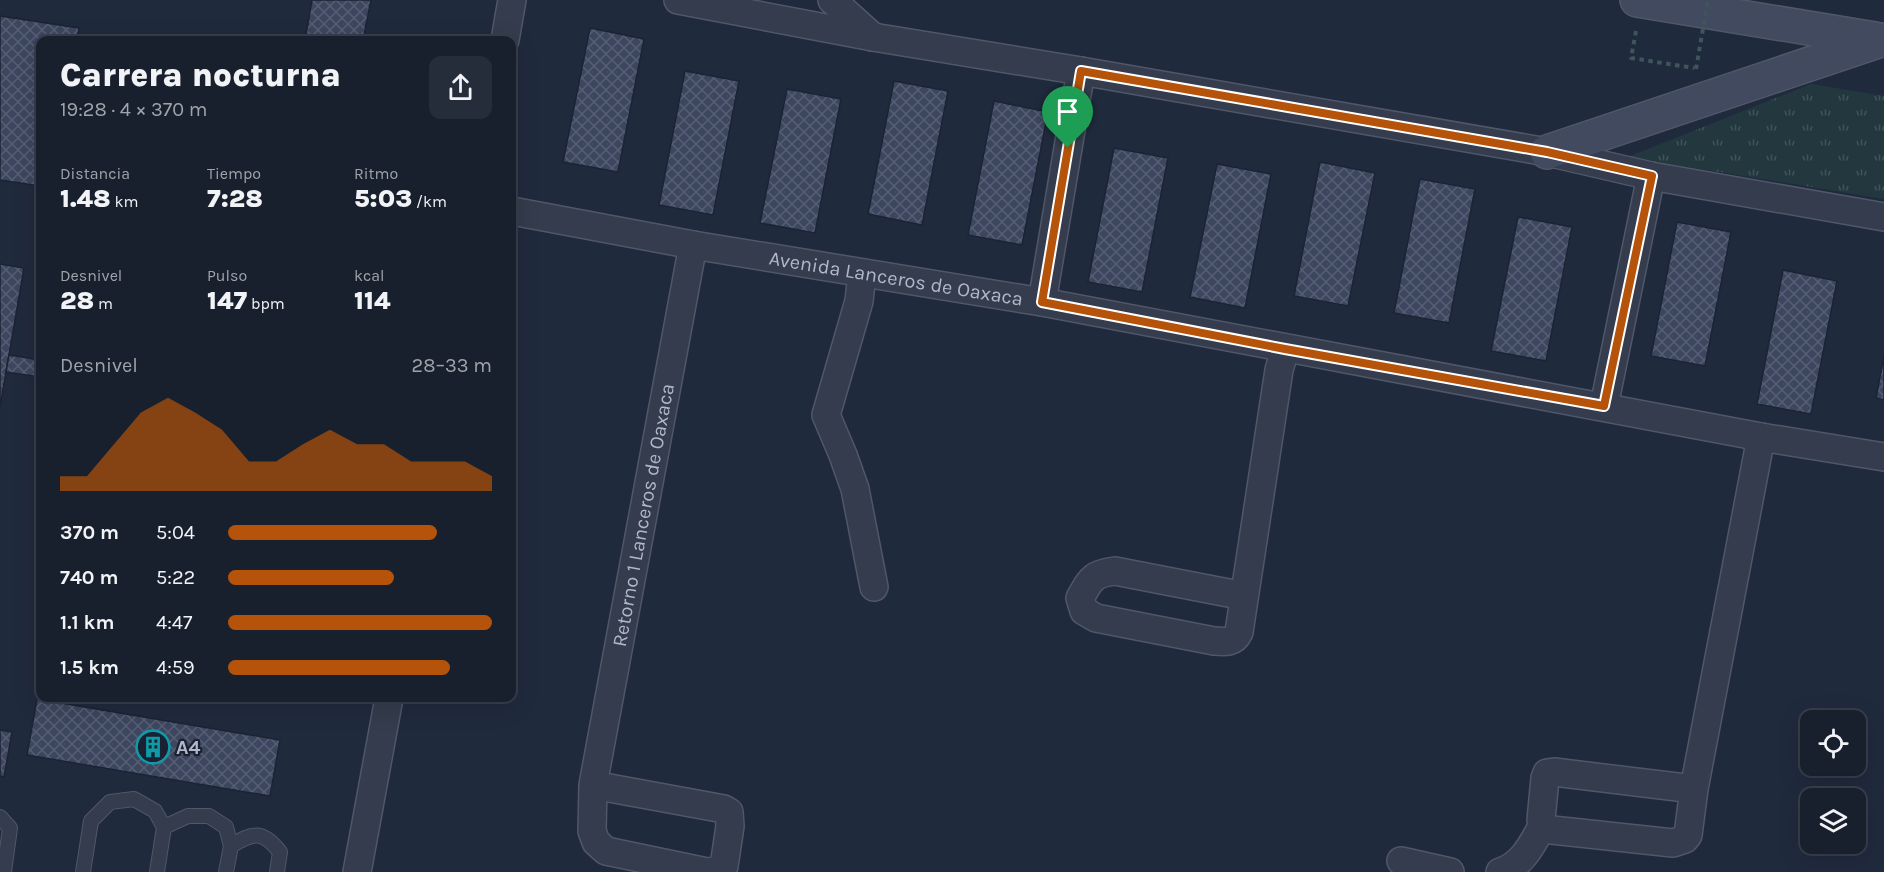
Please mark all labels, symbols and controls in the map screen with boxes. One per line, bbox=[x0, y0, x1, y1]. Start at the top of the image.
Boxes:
text: Carrera nocturna bbox=[60, 56, 341, 94]
button: share bbox=[429, 56, 492, 119]
pin bbox=[1042, 86, 1093, 148]
icon: arrive bbox=[1051, 95, 1084, 128]
text: 19:28 · 4 × 370 m bbox=[60, 98, 207, 121]
text: Distancia bbox=[60, 164, 130, 183]
text: Tiempo bbox=[207, 164, 261, 183]
text: Ritmo bbox=[354, 164, 398, 183]
text: 1.48 bbox=[60, 183, 111, 214]
text: 7:28 bbox=[207, 183, 263, 214]
text: 5:03 bbox=[354, 183, 412, 214]
text: km bbox=[111, 192, 139, 211]
text: /km bbox=[412, 192, 447, 211]
street label: Avenida Lanceros de Oaxaca bbox=[767, 246, 1025, 310]
text: Desnivel bbox=[60, 266, 122, 285]
text: Pulso bbox=[207, 266, 247, 285]
text: kcal bbox=[354, 266, 385, 285]
text: 28 bbox=[60, 285, 94, 316]
text: 147 bbox=[207, 285, 247, 316]
text: 114 bbox=[354, 285, 390, 316]
text: m bbox=[94, 294, 113, 313]
text: bpm bbox=[247, 294, 285, 313]
text: Desnivel bbox=[60, 354, 138, 377]
text: 28–33 m bbox=[412, 354, 492, 377]
street label: Retorno 1 Lanceros de Oaxaca bbox=[607, 382, 679, 649]
text: 370 m bbox=[60, 521, 119, 544]
text: 5:04 bbox=[156, 521, 195, 544]
text: 740 m bbox=[60, 566, 119, 589]
text: 5:22 bbox=[156, 566, 195, 589]
text: 1.1 km bbox=[60, 611, 114, 634]
text: 4:47 bbox=[156, 611, 192, 634]
text: 1.5 km bbox=[60, 656, 119, 679]
text: 4:59 bbox=[156, 656, 195, 679]
map controls bbox=[1800, 710, 1866, 854]
button: locate bbox=[1800, 710, 1866, 776]
building icon: A4 bbox=[135, 729, 171, 765]
place label: A4 bbox=[176, 736, 201, 759]
button: layers bbox=[1800, 788, 1866, 854]

